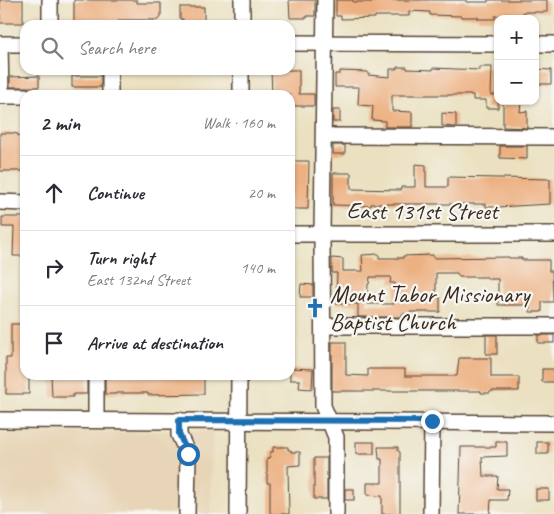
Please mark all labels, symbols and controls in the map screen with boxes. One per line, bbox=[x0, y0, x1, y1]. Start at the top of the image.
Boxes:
map controls bbox=[494, 15, 539, 105]
button: + bbox=[494, 15, 539, 60]
search box bbox=[20, 20, 295, 75]
icon: search bbox=[38, 34, 66, 62]
text: Search here bbox=[78, 36, 155, 60]
button: − bbox=[494, 60, 539, 105]
text: 2 min bbox=[40, 110, 80, 136]
text: Walk · 160 m bbox=[203, 113, 275, 133]
icon: ahead bbox=[40, 179, 68, 207]
text: Continue bbox=[87, 181, 144, 205]
text: 20 m bbox=[248, 183, 275, 203]
street label: East 131st Street bbox=[346, 196, 500, 226]
text: Turn right bbox=[87, 246, 154, 270]
icon: right bbox=[40, 254, 68, 282]
text: 140 m bbox=[241, 258, 275, 278]
text: East 132nd Street bbox=[87, 270, 191, 290]
place label: Mount Tabor Missionary Baptist Church bbox=[330, 279, 531, 337]
church icon: Mount Tabor Missionary Baptist Church bbox=[304, 297, 326, 319]
icon: arrive bbox=[40, 329, 68, 357]
text: Arrive at destination bbox=[87, 331, 223, 355]
route end bbox=[421, 410, 444, 433]
route start bbox=[177, 443, 200, 466]

